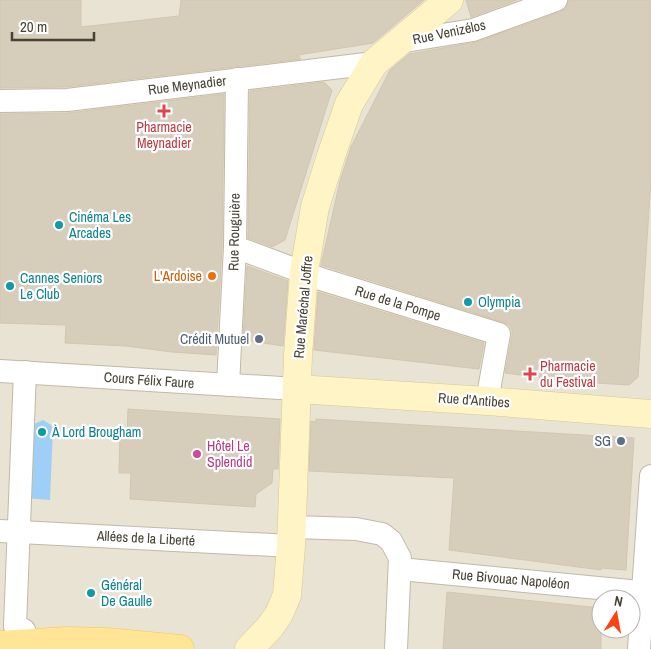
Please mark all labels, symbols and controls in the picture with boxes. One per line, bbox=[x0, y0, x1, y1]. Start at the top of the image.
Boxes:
scale bar bbox=[12, 10, 95, 42]
street label: Rue Venizélos bbox=[411, 15, 487, 49]
text: 20 m bbox=[20, 16, 47, 37]
street label: Rue Meynadier bbox=[147, 71, 227, 99]
marker: Pharmacie Meynadier bbox=[158, 105, 170, 117]
place label: Pharmacie Meynadier bbox=[136, 118, 192, 152]
street label: Rue Rouguière bbox=[224, 193, 244, 271]
place label: Cinéma Les Arcades bbox=[68, 208, 131, 242]
marker: Cinéma Les Arcades bbox=[53, 219, 65, 231]
street label: Rue Maréchal Joffre bbox=[290, 255, 316, 359]
place label: L'Ardoise bbox=[154, 267, 202, 285]
place label: Cannes Seniors Le Club bbox=[20, 269, 103, 303]
marker: L'Ardoise bbox=[206, 270, 218, 282]
marker: Cannes Seniors Le Club bbox=[4, 280, 16, 292]
street label: Rue de la Pompe bbox=[353, 281, 443, 325]
place label: Olympia bbox=[478, 293, 521, 311]
marker: Olympia bbox=[462, 296, 474, 308]
place label: Crédit Mutuel bbox=[180, 330, 249, 348]
marker: Crédit Mutuel bbox=[253, 333, 265, 345]
place label: Pharmacie du Festival bbox=[540, 357, 596, 391]
street label: Cours Félix Faure bbox=[103, 368, 195, 392]
marker: Pharmacie du Festival bbox=[524, 368, 536, 380]
street label: Rue d'Antibes bbox=[438, 389, 511, 411]
place label: À Lord Brougham bbox=[51, 423, 141, 441]
marker: À Lord Brougham bbox=[36, 426, 48, 438]
place label: SG bbox=[594, 432, 611, 450]
marker: SG bbox=[615, 435, 627, 447]
place label: Hôtel Le Splendid bbox=[207, 437, 252, 471]
marker: Hôtel Le Splendid bbox=[191, 448, 203, 460]
street label: Allées de la Liberté bbox=[95, 526, 196, 550]
street label: Rue Bivouac Napoléon bbox=[451, 565, 571, 593]
place label: Général De Gaulle bbox=[101, 576, 152, 610]
marker: Général De Gaulle bbox=[85, 587, 97, 599]
north arrow bbox=[591, 589, 641, 639]
text: N bbox=[613, 592, 624, 611]

